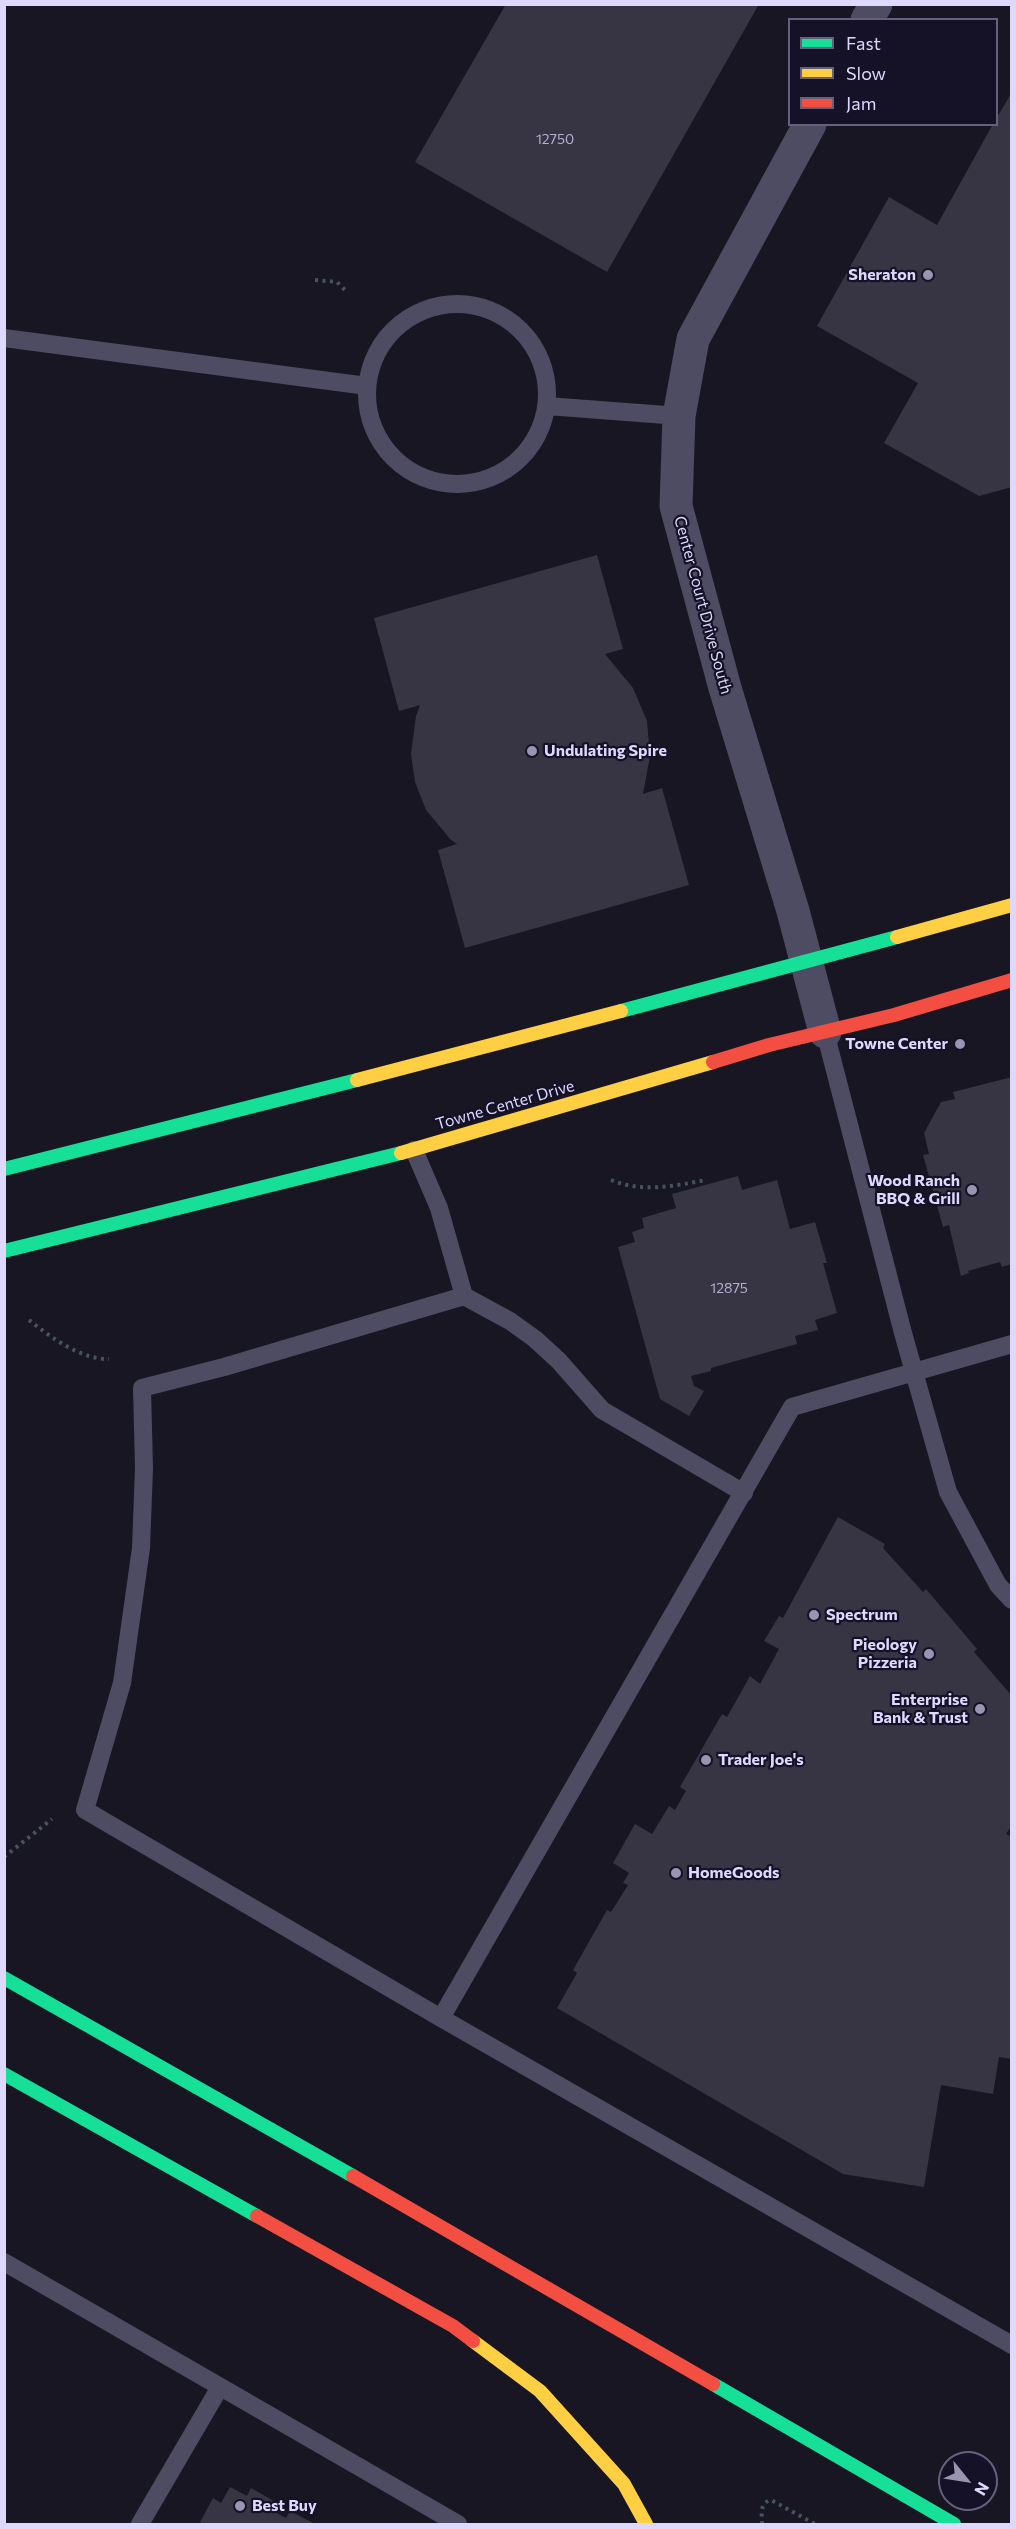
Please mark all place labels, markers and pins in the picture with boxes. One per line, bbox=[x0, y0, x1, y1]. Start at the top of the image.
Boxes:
place label: Sheraton bbox=[848, 265, 916, 285]
marker: Sheraton bbox=[921, 268, 935, 282]
place label: Undulating Spire bbox=[544, 741, 667, 761]
marker: Undulating Spire bbox=[525, 744, 539, 758]
place label: Towne Center bbox=[845, 1034, 948, 1054]
marker: Towne Center bbox=[953, 1037, 967, 1051]
place label: Wood Ranch BBQ & Grill bbox=[867, 1171, 960, 1209]
marker: Wood Ranch BBQ & Grill bbox=[965, 1183, 979, 1197]
place label: Spectrum bbox=[826, 1605, 898, 1625]
marker: Spectrum bbox=[807, 1608, 821, 1622]
place label: Pieology Pizzeria bbox=[853, 1635, 917, 1673]
marker: Pieology Pizzeria bbox=[922, 1647, 936, 1661]
place label: Enterprise Bank & Trust bbox=[873, 1690, 968, 1728]
marker: Enterprise Bank & Trust bbox=[973, 1702, 987, 1716]
place label: Trader Joe's bbox=[718, 1750, 804, 1770]
marker: Trader Joe's bbox=[699, 1753, 713, 1767]
place label: HomeGoods bbox=[688, 1863, 780, 1883]
marker: HomeGoods bbox=[669, 1866, 683, 1880]
place label: Best Buy bbox=[252, 2496, 317, 2516]
marker: Best Buy bbox=[233, 2499, 247, 2513]

